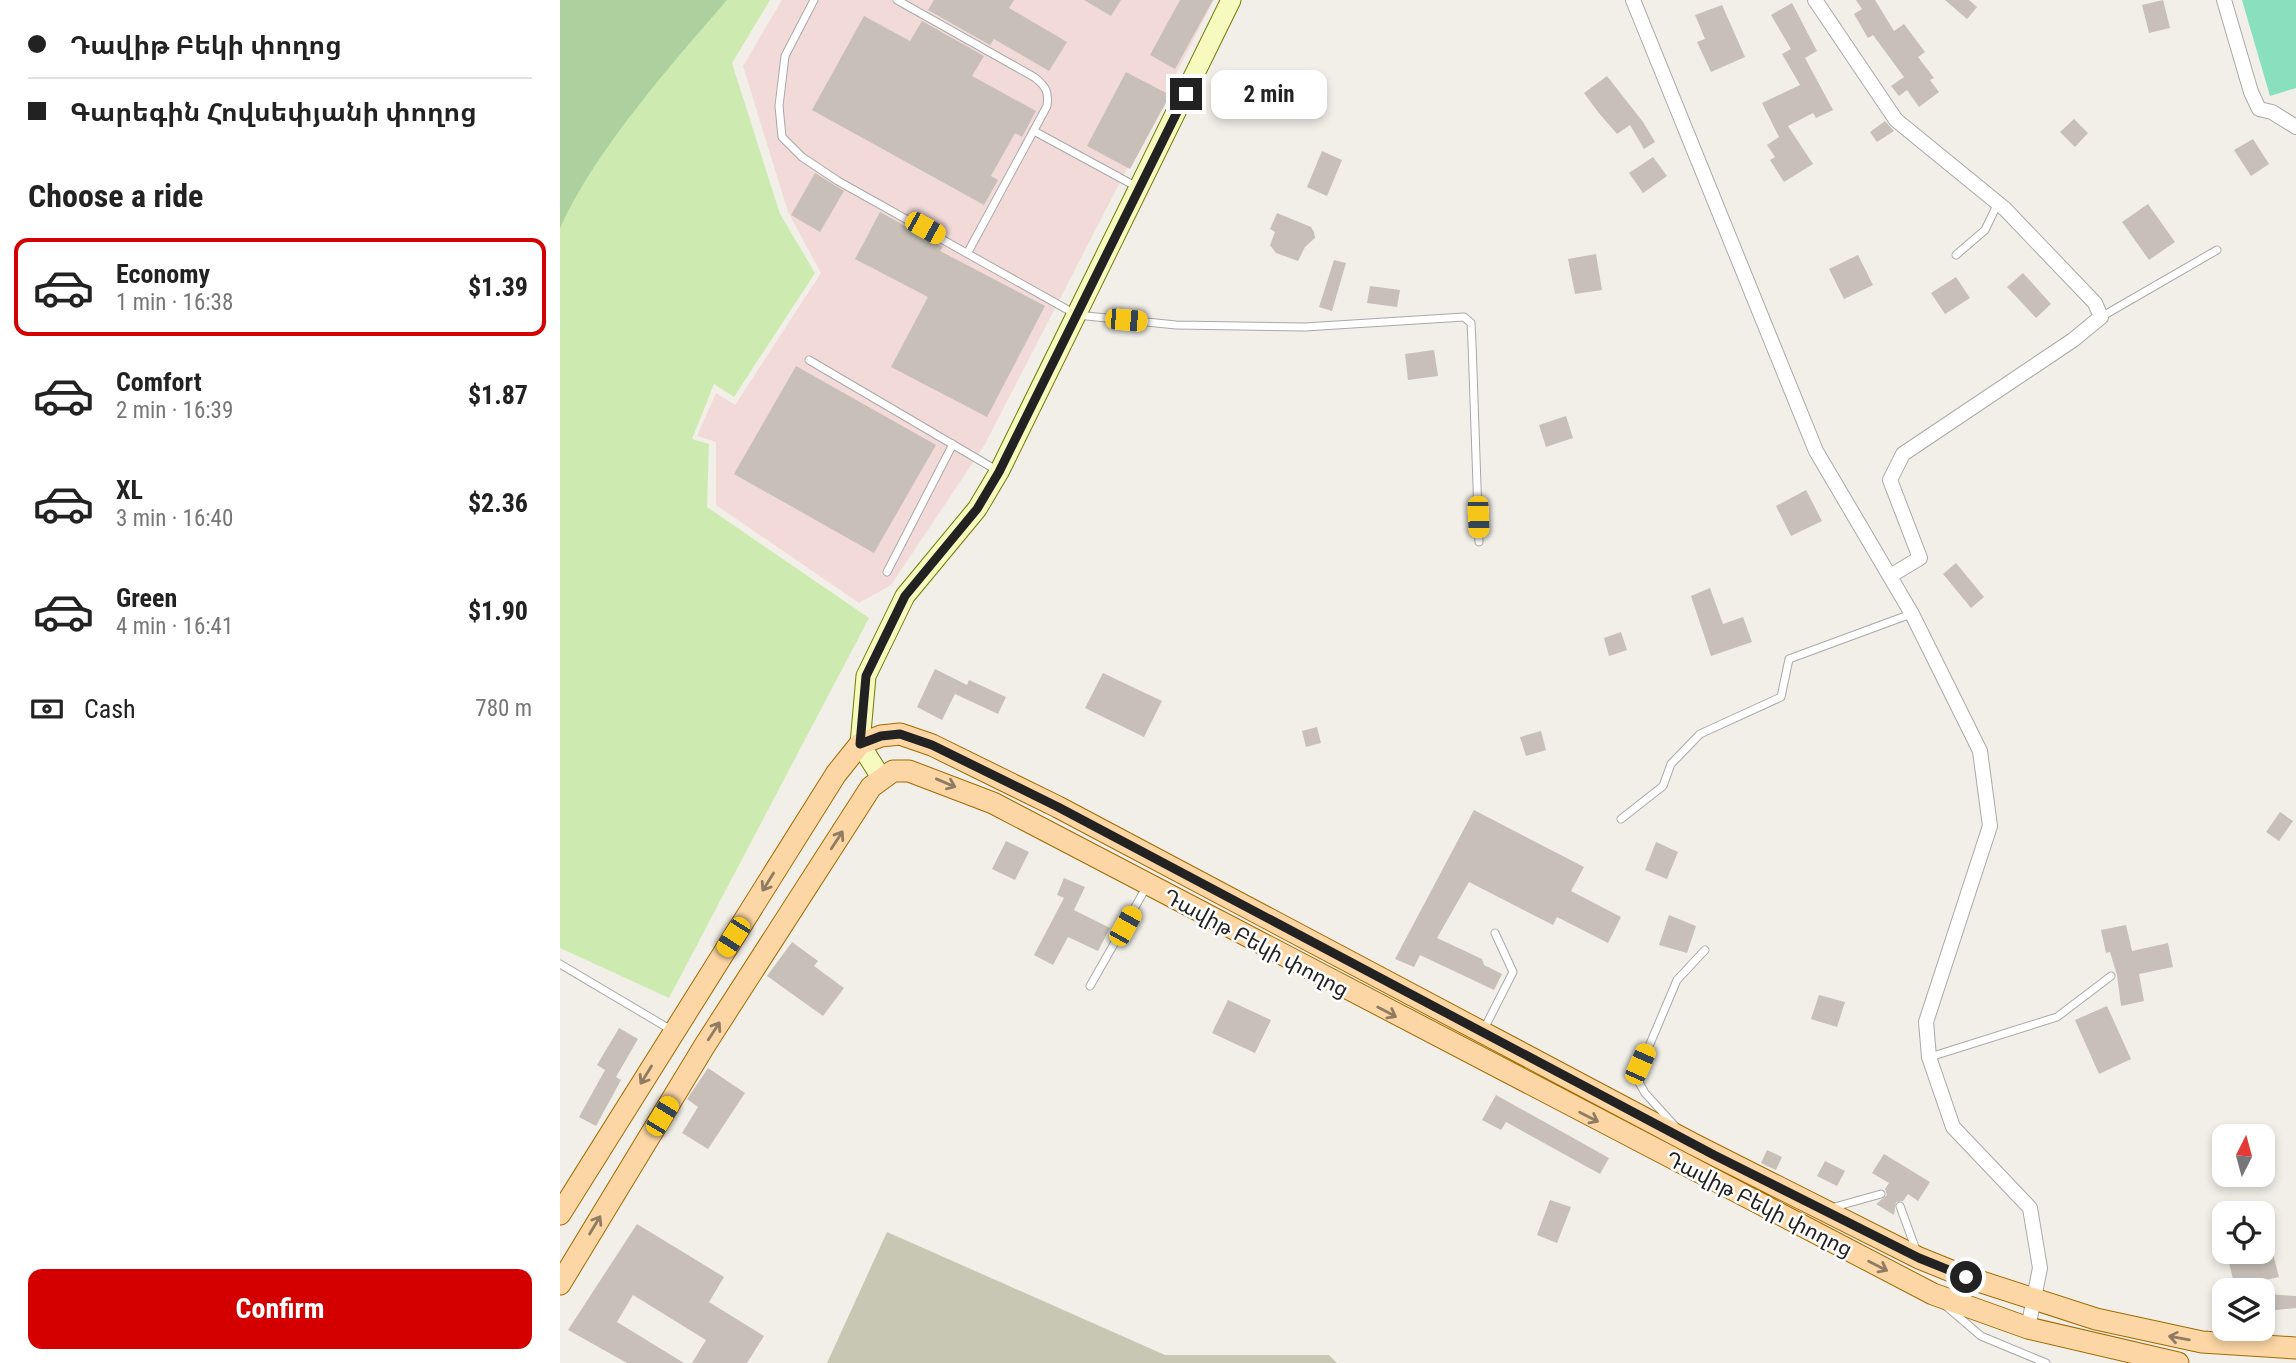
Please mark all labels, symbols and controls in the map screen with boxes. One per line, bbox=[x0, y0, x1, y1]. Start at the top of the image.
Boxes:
text: Դավիթ Բեկի փողոց bbox=[70, 30, 342, 60]
callout: 2 min bbox=[1210, 70, 1326, 119]
route end bbox=[1170, 78, 1202, 110]
text: 2 min bbox=[1243, 81, 1295, 108]
text: Գարեգին Հովսեփյանի փողոց bbox=[70, 97, 477, 127]
text: Choose a ride bbox=[28, 177, 203, 215]
car bbox=[902, 209, 949, 247]
icon: car bbox=[32, 256, 95, 319]
text: Economy bbox=[116, 259, 210, 289]
text: $1.39 bbox=[468, 272, 528, 302]
text: 1 min · 16:38 bbox=[116, 289, 233, 316]
car bbox=[1105, 308, 1148, 332]
icon: car bbox=[32, 364, 95, 427]
text: Comfort bbox=[116, 367, 202, 397]
text: $1.87 bbox=[468, 380, 528, 410]
text: 2 min · 16:39 bbox=[116, 397, 233, 424]
icon: car bbox=[32, 472, 95, 535]
text: XL bbox=[116, 475, 143, 505]
text: $2.36 bbox=[468, 488, 528, 518]
car bbox=[1467, 496, 1490, 538]
text: 3 min · 16:40 bbox=[116, 505, 233, 532]
icon: car bbox=[32, 580, 95, 643]
text: Green bbox=[116, 583, 177, 613]
text: $1.90 bbox=[468, 596, 528, 626]
text: 4 min · 16:41 bbox=[116, 613, 233, 640]
icon: cash bbox=[28, 690, 66, 728]
text: Cash bbox=[84, 694, 136, 724]
text: 780 m bbox=[475, 695, 532, 722]
one-way arrow bbox=[935, 777, 956, 790]
one-way arrow bbox=[830, 831, 844, 850]
one-way arrow bbox=[760, 872, 774, 892]
street label: Դավիթ Բեկի փողոց bbox=[1159, 884, 1353, 1002]
car bbox=[1106, 903, 1145, 949]
car bbox=[713, 914, 754, 960]
one-way arrow bbox=[1376, 1005, 1397, 1019]
one-way arrow bbox=[707, 1022, 721, 1042]
car bbox=[1622, 1041, 1659, 1087]
one-way arrow bbox=[639, 1064, 653, 1084]
car bbox=[643, 1093, 682, 1139]
one-way arrow bbox=[1578, 1110, 1599, 1124]
north arrow bbox=[2212, 1124, 2275, 1186]
map controls bbox=[2212, 1124, 2275, 1341]
street label: Դավիթ Բեկի փողոց bbox=[1662, 1147, 1856, 1261]
button: locate bbox=[2212, 1201, 2275, 1264]
one-way arrow bbox=[589, 1216, 603, 1236]
one-way arrow bbox=[1867, 1260, 1888, 1273]
route start bbox=[1950, 1261, 1982, 1293]
button: Confirm bbox=[28, 1269, 532, 1349]
button: layers bbox=[2212, 1278, 2275, 1341]
one-way arrow bbox=[2168, 1331, 2191, 1344]

